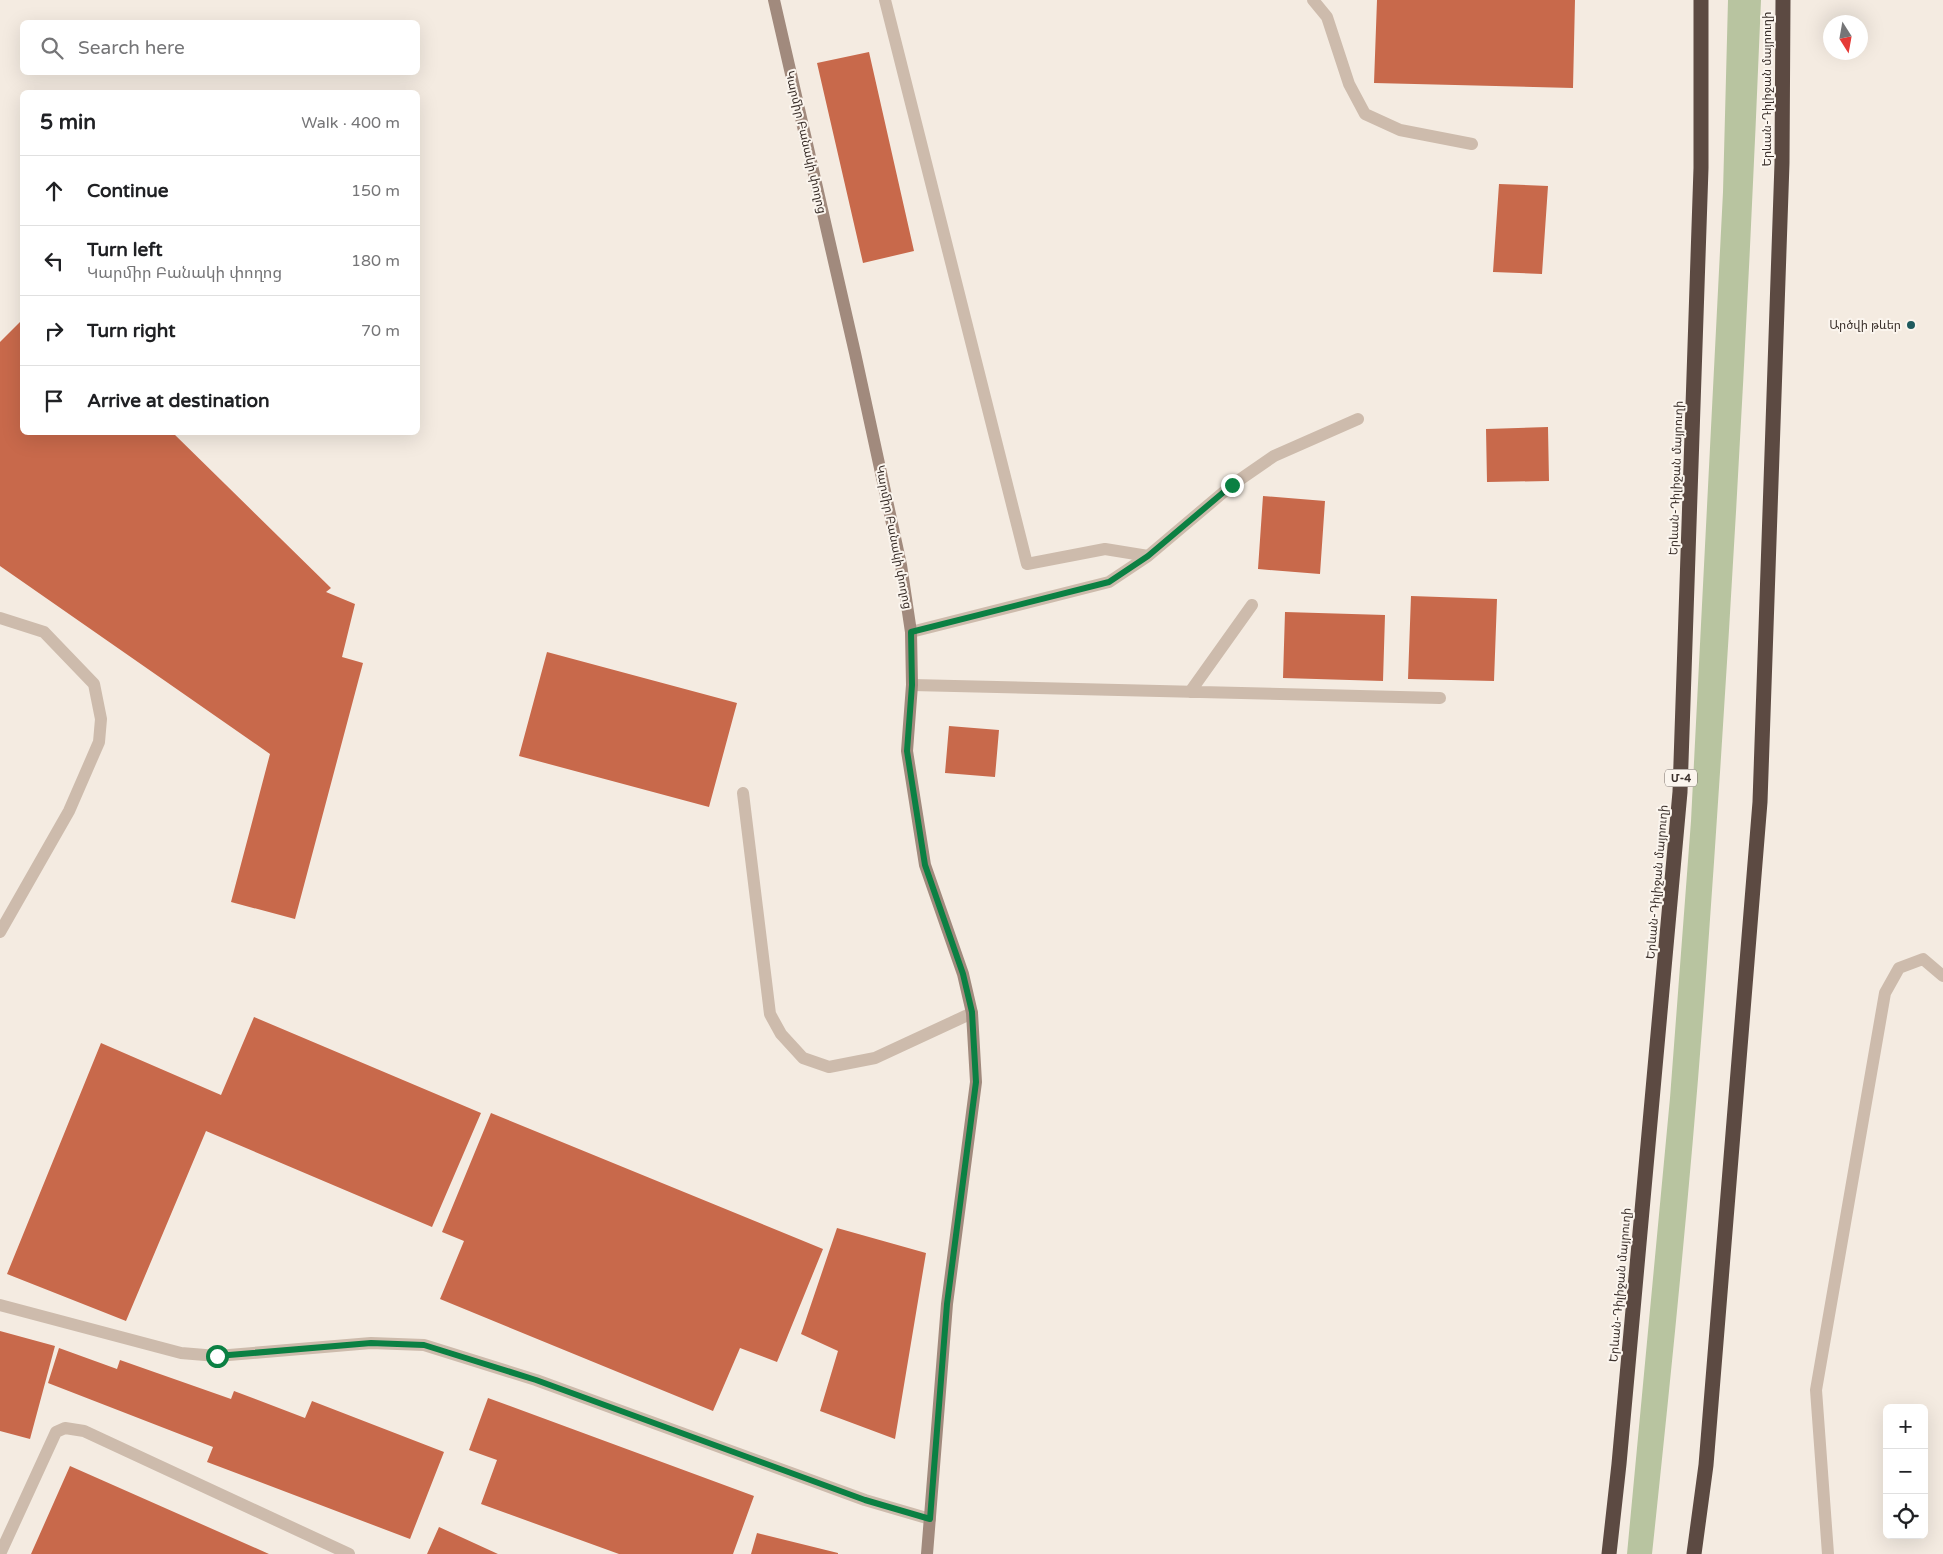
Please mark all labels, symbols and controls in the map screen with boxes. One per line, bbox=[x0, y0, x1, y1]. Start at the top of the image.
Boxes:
street label: Երևան-Դիլիջան մայրուղի bbox=[1760, 12, 1774, 166]
north arrow bbox=[1823, 15, 1868, 60]
search box bbox=[20, 20, 420, 75]
icon: search bbox=[38, 34, 66, 62]
text: Search here bbox=[78, 37, 185, 59]
street label: Կարմիր Բանակի փողոց bbox=[783, 69, 829, 215]
text: 5 min bbox=[40, 110, 96, 135]
text: Walk · 400 m bbox=[301, 113, 400, 133]
icon: ahead bbox=[40, 177, 68, 205]
text: Continue bbox=[87, 180, 169, 202]
text: 150 m bbox=[351, 181, 400, 201]
text: Turn left bbox=[87, 239, 163, 261]
icon: left bbox=[40, 247, 68, 275]
text: 180 m bbox=[351, 251, 400, 271]
text: Կարմիր Բանակի փողոց bbox=[87, 263, 282, 283]
icon: right bbox=[40, 317, 68, 345]
place label: Արծվի թևեր bbox=[1829, 318, 1901, 332]
marker: Արծվի թևեր bbox=[1905, 319, 1917, 331]
text: Turn right bbox=[87, 320, 175, 342]
text: 70 m bbox=[361, 321, 400, 341]
icon: arrive bbox=[40, 387, 68, 415]
text: Arrive at destination bbox=[87, 390, 270, 412]
street label: Երևան-Դիլիջան մայրուղի bbox=[1666, 400, 1686, 556]
street label: Կարմիր Բանակի փողոց bbox=[873, 464, 915, 610]
route end bbox=[1221, 474, 1244, 497]
road number: Մ-4 bbox=[1665, 770, 1697, 786]
street label: Երևան-Դիլիջան մայրուղի bbox=[1643, 804, 1671, 960]
street label: Երևան-Դիլիջան մայրուղի bbox=[1606, 1207, 1634, 1363]
route start bbox=[206, 1345, 229, 1368]
map controls bbox=[1883, 1404, 1928, 1539]
button: + bbox=[1883, 1404, 1928, 1449]
button: − bbox=[1883, 1449, 1928, 1494]
button: locate bbox=[1883, 1494, 1928, 1539]

